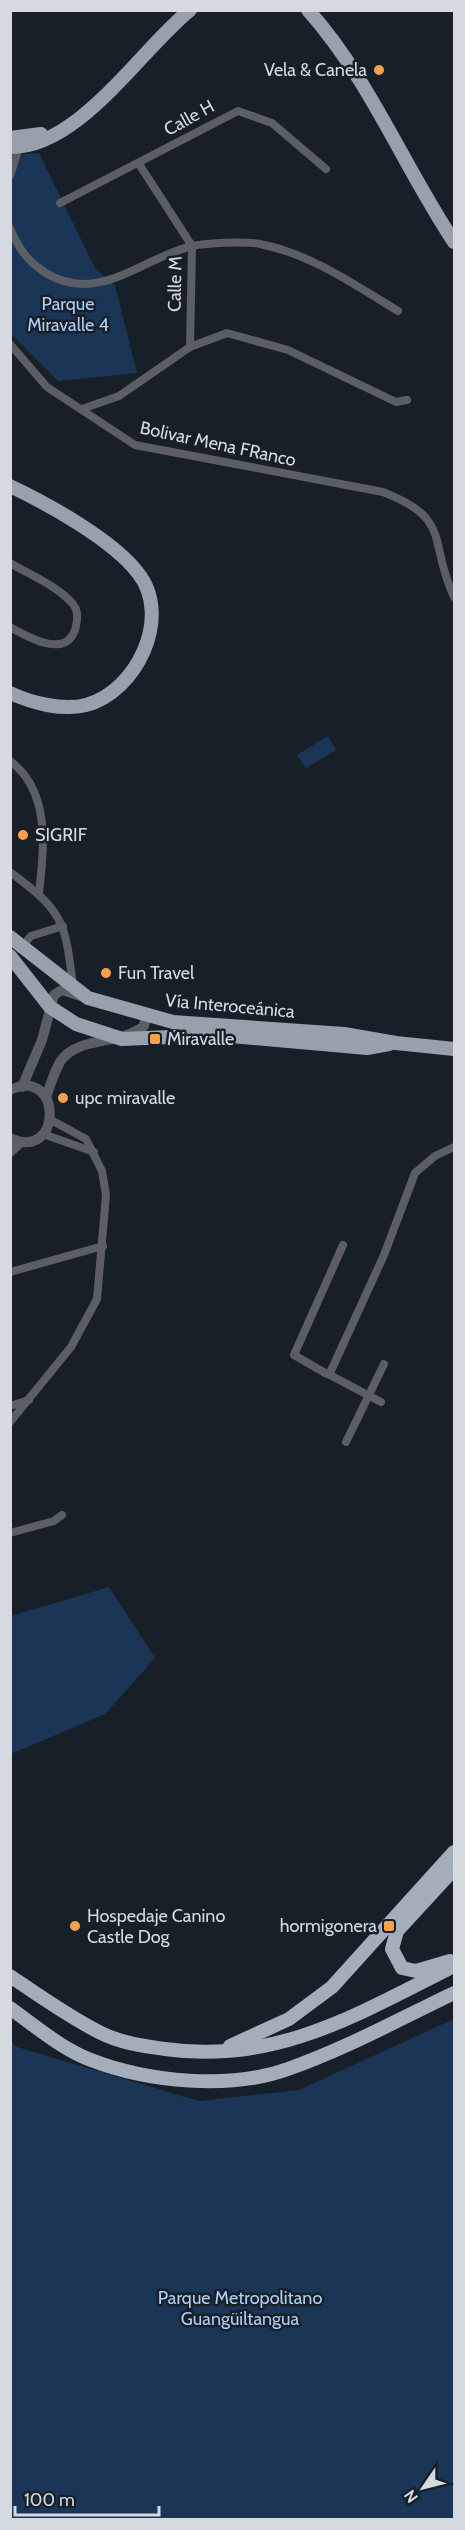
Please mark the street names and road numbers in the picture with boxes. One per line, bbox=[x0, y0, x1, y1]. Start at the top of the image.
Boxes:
street label: Calle H bbox=[160, 95, 218, 141]
street label: Calle M bbox=[164, 256, 186, 312]
street label: Bolivar Mena FRanco bbox=[138, 417, 298, 471]
street label: Vía Interoceánica bbox=[164, 989, 296, 1023]

